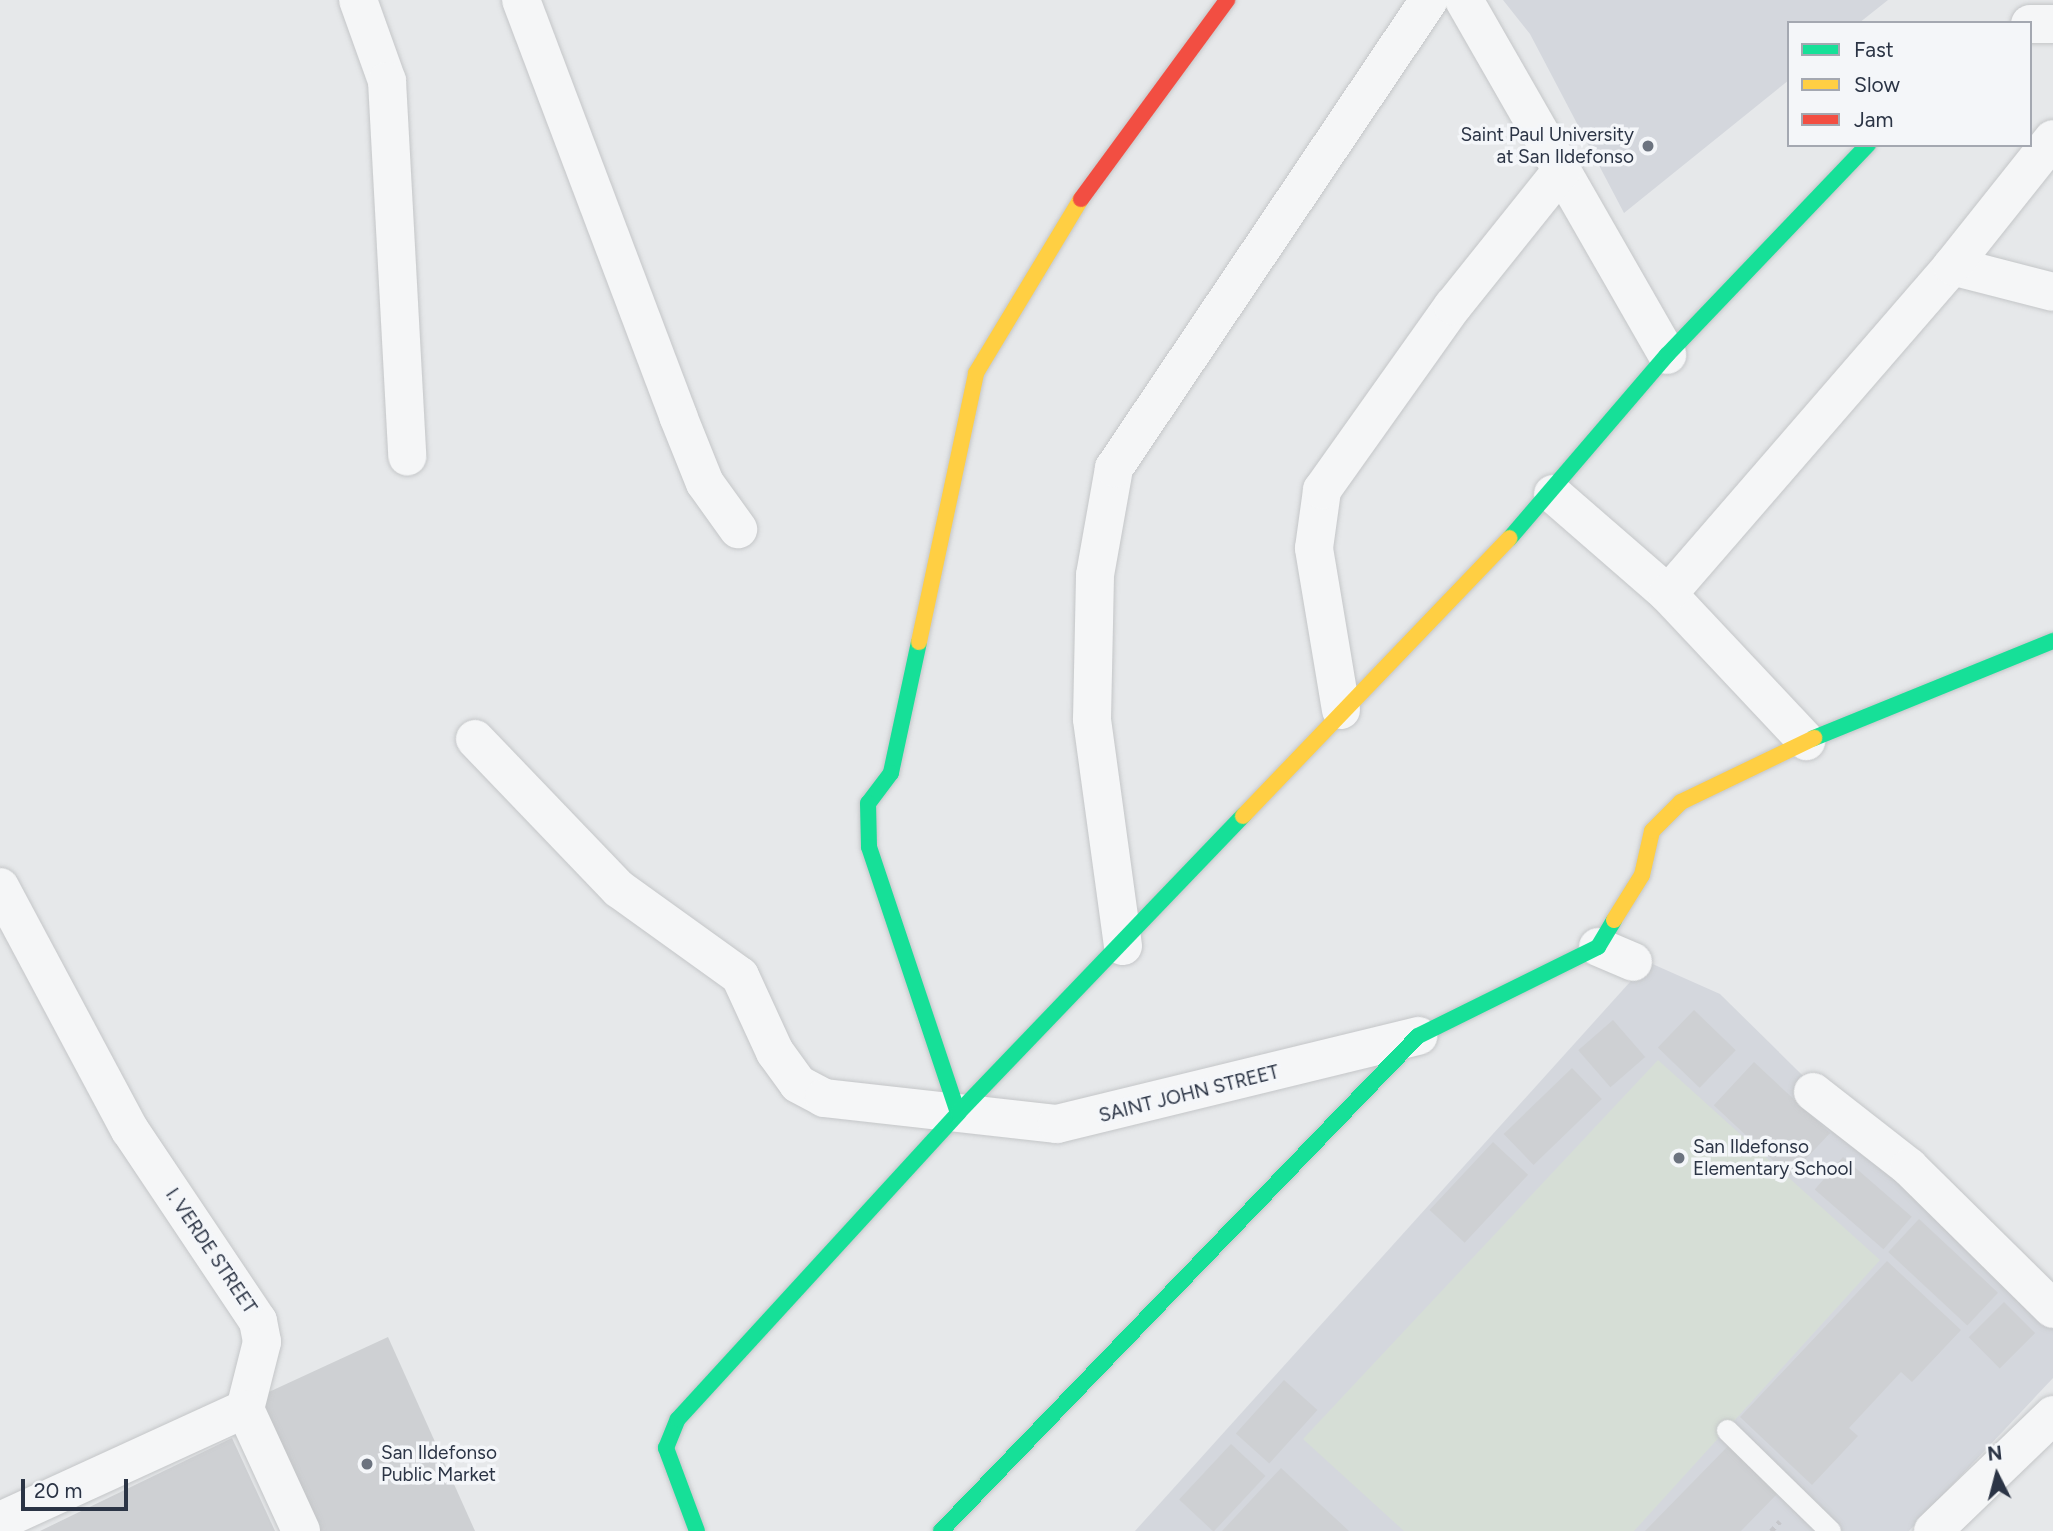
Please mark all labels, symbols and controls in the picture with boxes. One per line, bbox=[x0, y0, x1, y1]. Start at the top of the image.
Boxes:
legend bbox=[1787, 21, 2032, 147]
text: Fast bbox=[1854, 37, 1894, 62]
text: Slow bbox=[1854, 72, 1900, 97]
text: Jam bbox=[1854, 107, 1893, 132]
place label: Saint Paul University at San Ildefonso bbox=[1460, 124, 1634, 168]
marker: Saint Paul University at San Ildefonso bbox=[1640, 138, 1656, 154]
street label: SAINT JOHN STREET bbox=[1097, 1061, 1281, 1127]
place label: San Ildefonso Elementary School bbox=[1693, 1136, 1853, 1180]
marker: San Ildefonso Elementary School bbox=[1671, 1150, 1687, 1166]
street label: I. VERDE STREET bbox=[161, 1184, 261, 1318]
north arrow bbox=[1962, 1440, 2032, 1510]
text: N bbox=[1986, 1441, 2003, 1466]
place label: San Ildefonso Public Market bbox=[381, 1442, 497, 1486]
marker: San Ildefonso Public Market bbox=[359, 1456, 375, 1472]
scale bar bbox=[24, 1464, 131, 1508]
text: 20 m bbox=[34, 1478, 82, 1503]

